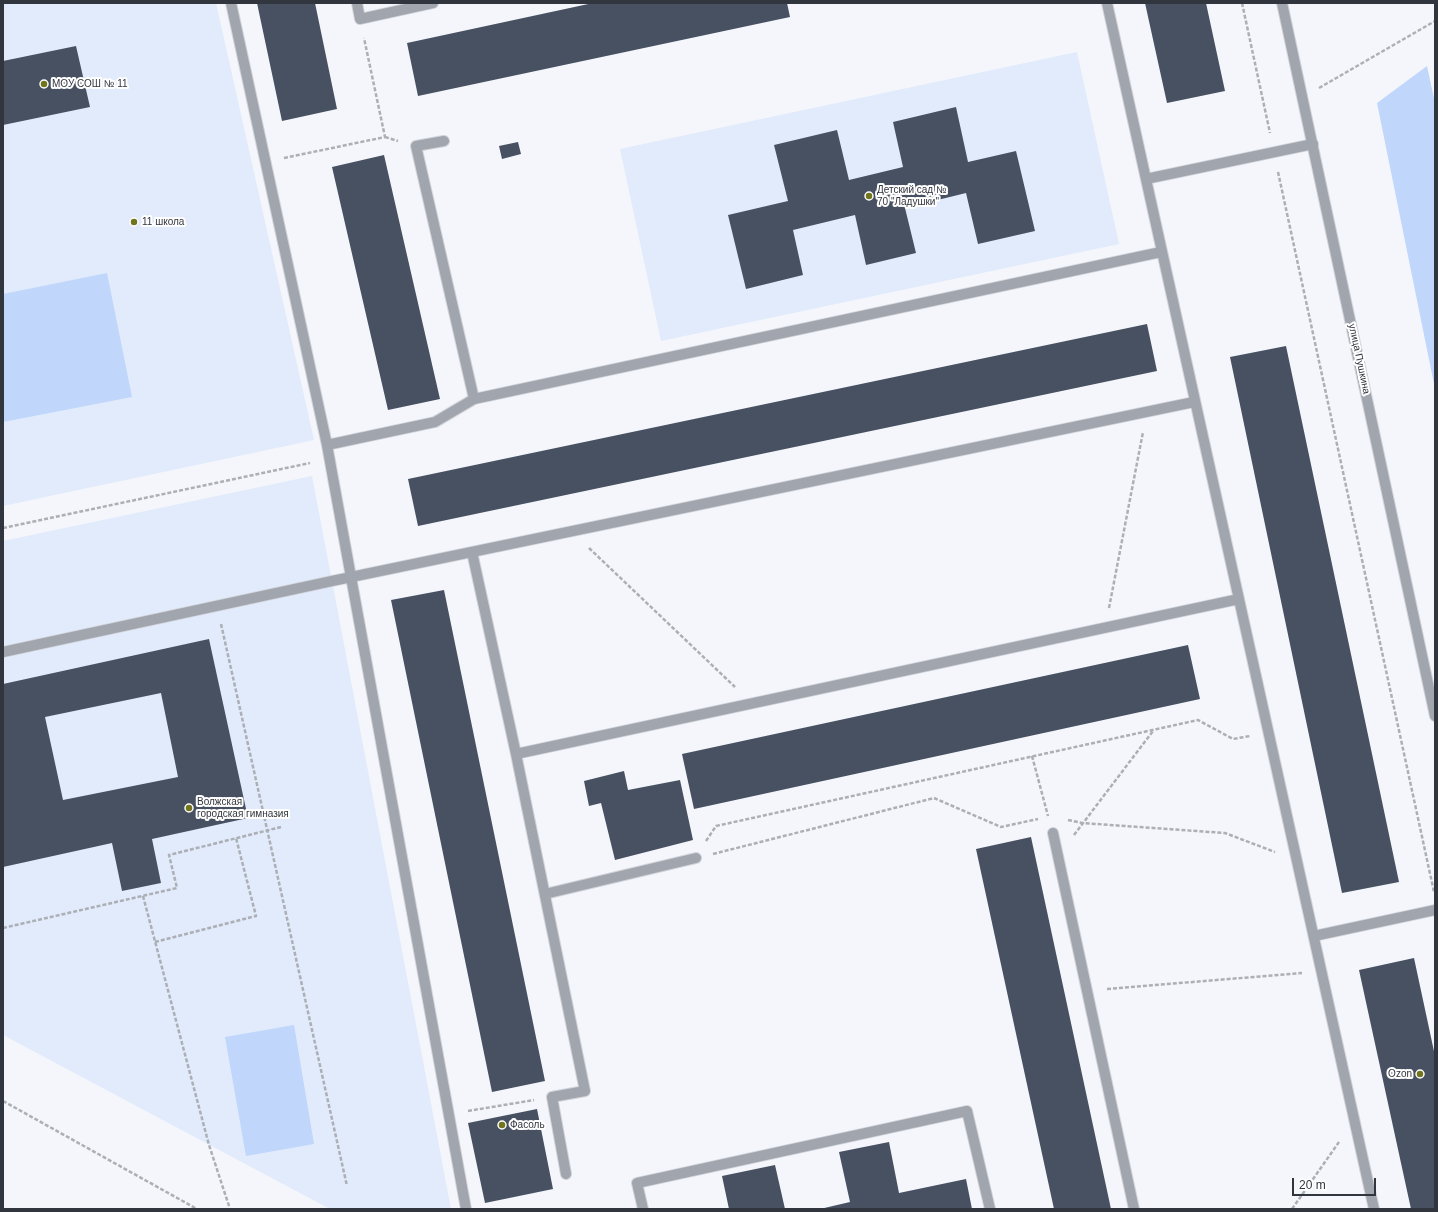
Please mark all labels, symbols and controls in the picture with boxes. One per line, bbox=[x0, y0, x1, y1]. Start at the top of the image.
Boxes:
place label: МОУ СОШ № 11 bbox=[52, 78, 128, 90]
marker: МОУ СОШ № 11 bbox=[39, 79, 49, 89]
place label: Детский сад № 70 "Ладушки" bbox=[877, 184, 947, 208]
marker: Детский сад № 70 "Ладушки" bbox=[864, 191, 874, 201]
place label: 11 школа bbox=[142, 216, 184, 228]
marker: 11 школа bbox=[129, 217, 139, 227]
street label: улица Пушкина bbox=[1346, 323, 1372, 395]
place label: Волжская городская гимназия bbox=[197, 796, 289, 820]
marker: Волжская городская гимназия bbox=[184, 803, 194, 813]
place label: Ozon bbox=[1388, 1068, 1412, 1080]
marker: Ozon bbox=[1415, 1069, 1425, 1079]
place label: Фасоль bbox=[510, 1119, 545, 1131]
marker: Фасоль bbox=[497, 1120, 507, 1130]
scale bar bbox=[1294, 1170, 1378, 1196]
text: 20 m bbox=[1299, 1178, 1326, 1192]

